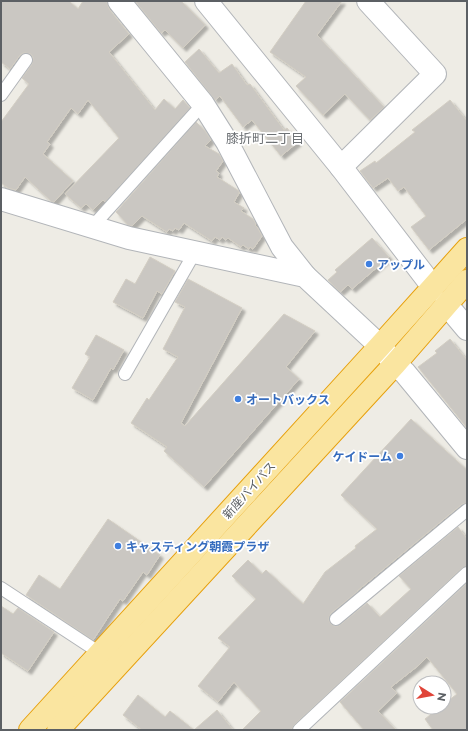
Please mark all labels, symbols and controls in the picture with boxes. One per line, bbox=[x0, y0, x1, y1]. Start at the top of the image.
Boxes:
district label: 膝折町二丁目 bbox=[226, 130, 304, 146]
place label: アップル bbox=[377, 257, 425, 272]
marker: アップル bbox=[364, 259, 374, 269]
place label: オートバックス bbox=[246, 392, 330, 407]
marker: オートバックス bbox=[233, 394, 243, 404]
place label: ケイドーム bbox=[333, 449, 392, 464]
marker: ケイドーム bbox=[395, 451, 405, 461]
street label: 新座バイパス bbox=[219, 458, 279, 522]
place label: キャスティング朝霞プラザ bbox=[126, 539, 269, 554]
marker: キャスティング朝霞プラザ bbox=[113, 541, 123, 551]
north arrow bbox=[412, 675, 452, 715]
text: N bbox=[434, 691, 450, 703]

